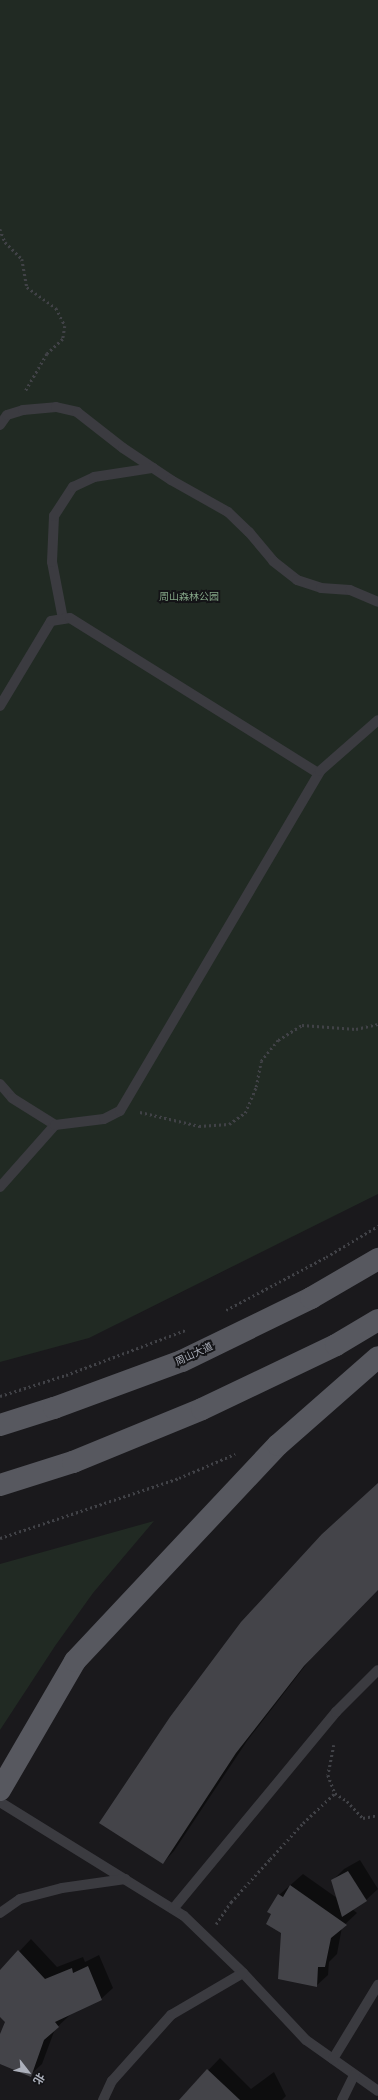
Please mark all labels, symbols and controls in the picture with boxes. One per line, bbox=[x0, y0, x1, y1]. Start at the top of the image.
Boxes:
park label: 周山森林公园 bbox=[159, 591, 219, 603]
street label: 周山大道 bbox=[173, 1340, 215, 1368]
north arrow bbox=[8, 2052, 48, 2092]
text: 北 bbox=[30, 2070, 47, 2087]

